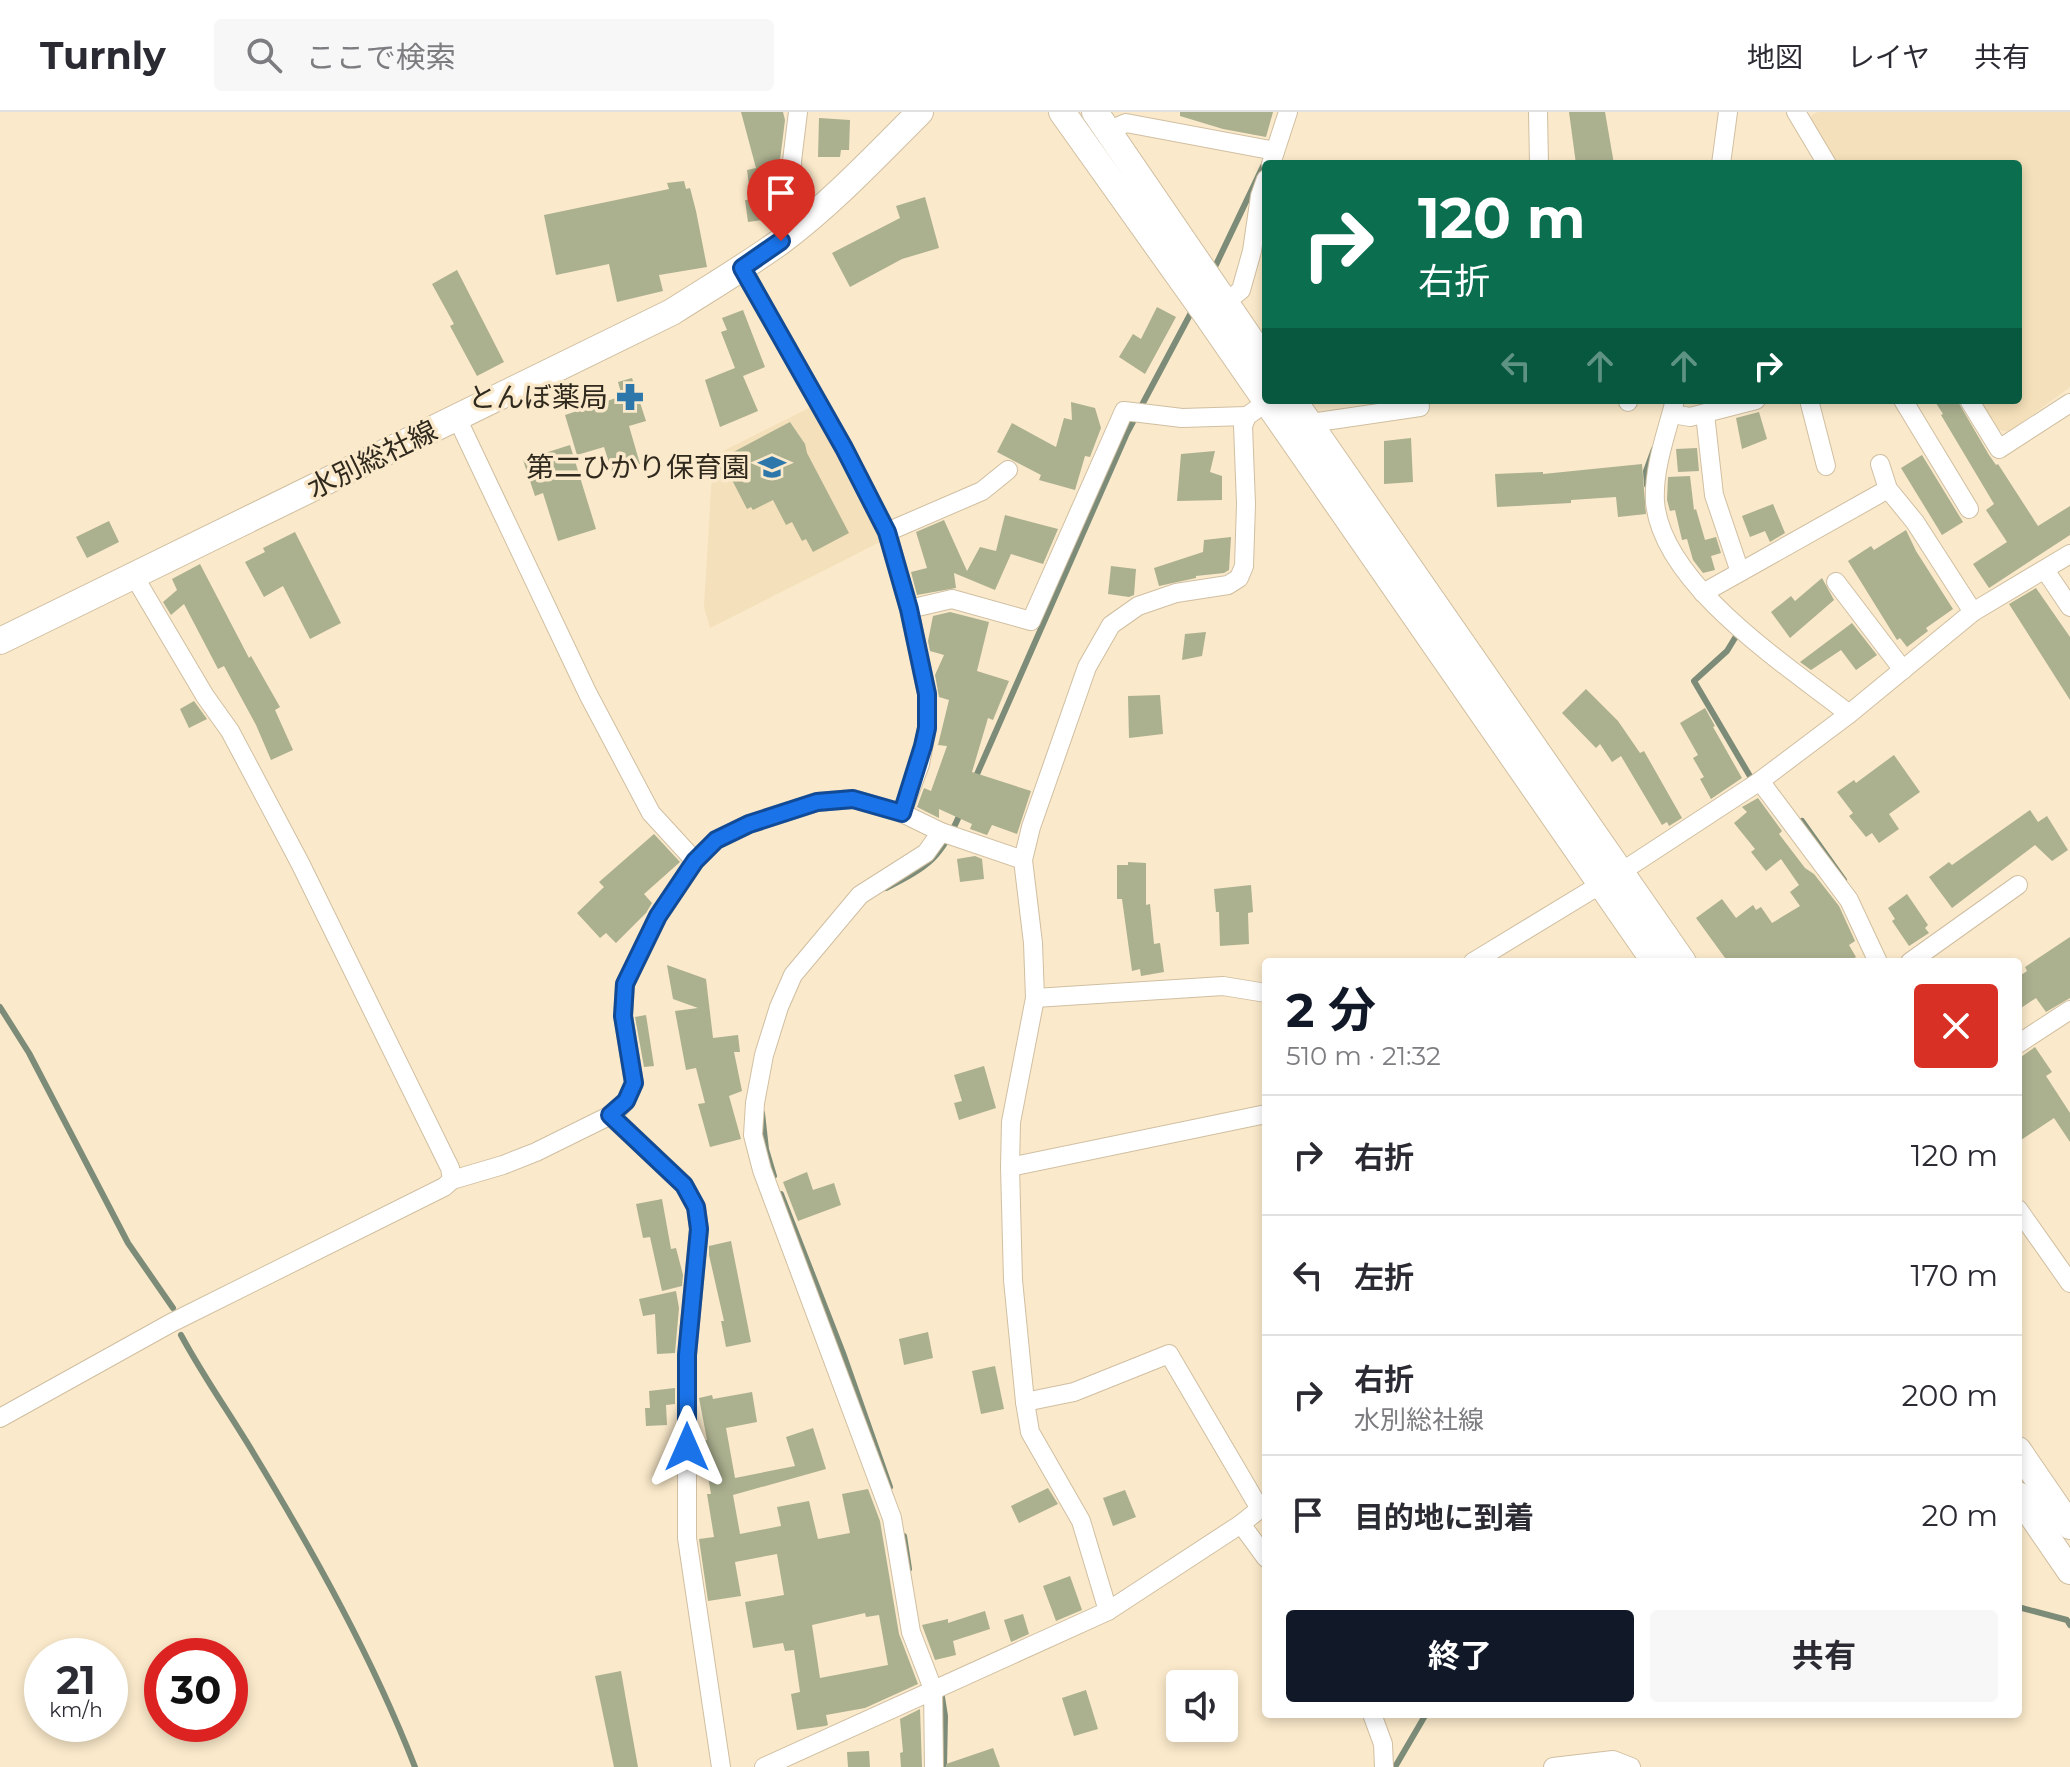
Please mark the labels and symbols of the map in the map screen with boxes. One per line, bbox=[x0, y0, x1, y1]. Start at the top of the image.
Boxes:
pin bbox=[747, 159, 815, 241]
place label: とんぼ薬局 bbox=[468, 380, 608, 414]
pharmacy icon: とんぼ薬局 bbox=[615, 382, 645, 412]
street label: 水別総社線 bbox=[302, 413, 442, 505]
place label: 第二ひかり保育園 bbox=[526, 450, 750, 484]
school or university icon: 第二ひかり保育園 bbox=[757, 452, 787, 482]
position arrow bbox=[645, 1405, 729, 1489]
speed limit sign: 30 bbox=[144, 1638, 248, 1742]

